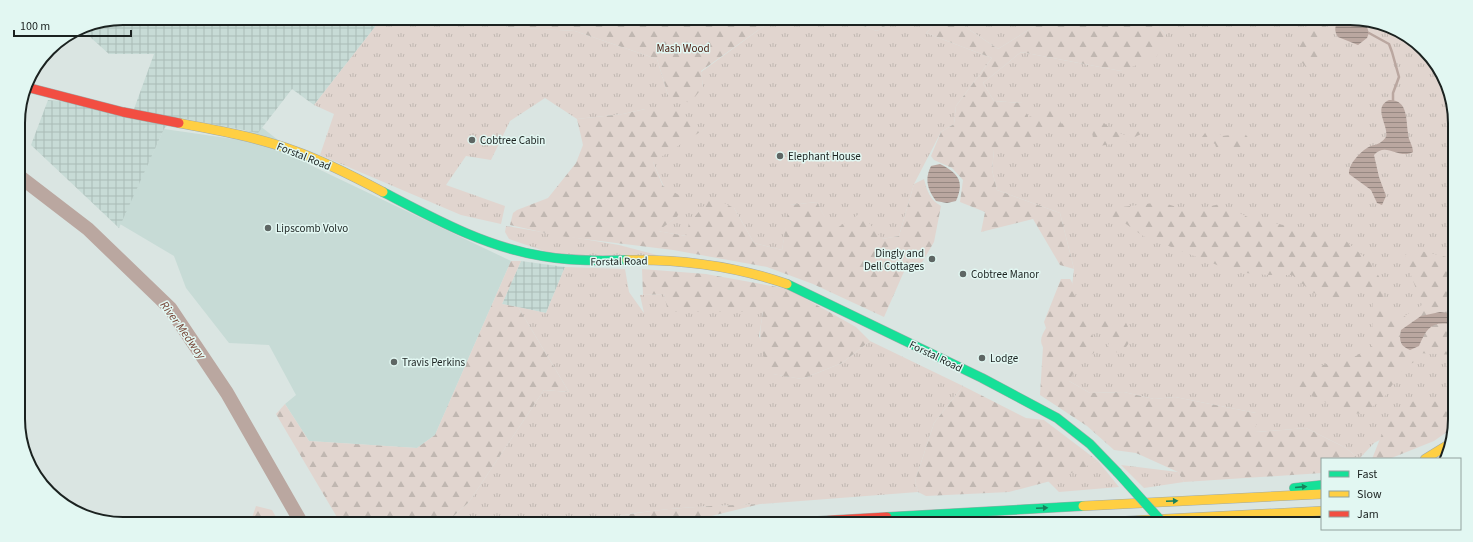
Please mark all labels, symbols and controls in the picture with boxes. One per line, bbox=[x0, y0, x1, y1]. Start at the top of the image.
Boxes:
scale bar bbox=[14, 12, 131, 38]
text: 100 m bbox=[20, 18, 50, 35]
park label: Mash Wood bbox=[656, 41, 710, 56]
place label: Cobtree Cabin bbox=[480, 133, 545, 148]
marker: Cobtree Cabin bbox=[467, 135, 477, 145]
street label: Forstal Road bbox=[275, 139, 333, 174]
place label: Elephant House bbox=[788, 149, 861, 164]
marker: Elephant House bbox=[775, 151, 785, 161]
place label: Lipscomb Volvo bbox=[276, 221, 348, 236]
marker: Lipscomb Volvo bbox=[263, 223, 273, 233]
place label: Dingly and Dell Cottages bbox=[864, 246, 924, 274]
street label: Forstal Road bbox=[590, 254, 648, 269]
marker: Dingly and Dell Cottages bbox=[927, 254, 937, 264]
place label: Cobtree Manor bbox=[971, 267, 1039, 282]
marker: Cobtree Manor bbox=[958, 269, 968, 279]
water label: River Medway bbox=[156, 298, 210, 363]
street label: Forstal Road bbox=[907, 337, 965, 376]
place label: Lodge bbox=[990, 351, 1019, 366]
marker: Lodge bbox=[977, 353, 987, 363]
place label: Travis Perkins bbox=[402, 355, 466, 370]
marker: Travis Perkins bbox=[389, 357, 399, 367]
legend bbox=[1321, 458, 1461, 530]
text: Fast bbox=[1357, 466, 1377, 483]
one-way arrow bbox=[1295, 483, 1308, 490]
text: Slow bbox=[1357, 486, 1382, 503]
one-way arrow bbox=[1166, 497, 1178, 504]
one-way arrow bbox=[1036, 505, 1049, 511]
text: Jam bbox=[1357, 506, 1379, 523]

